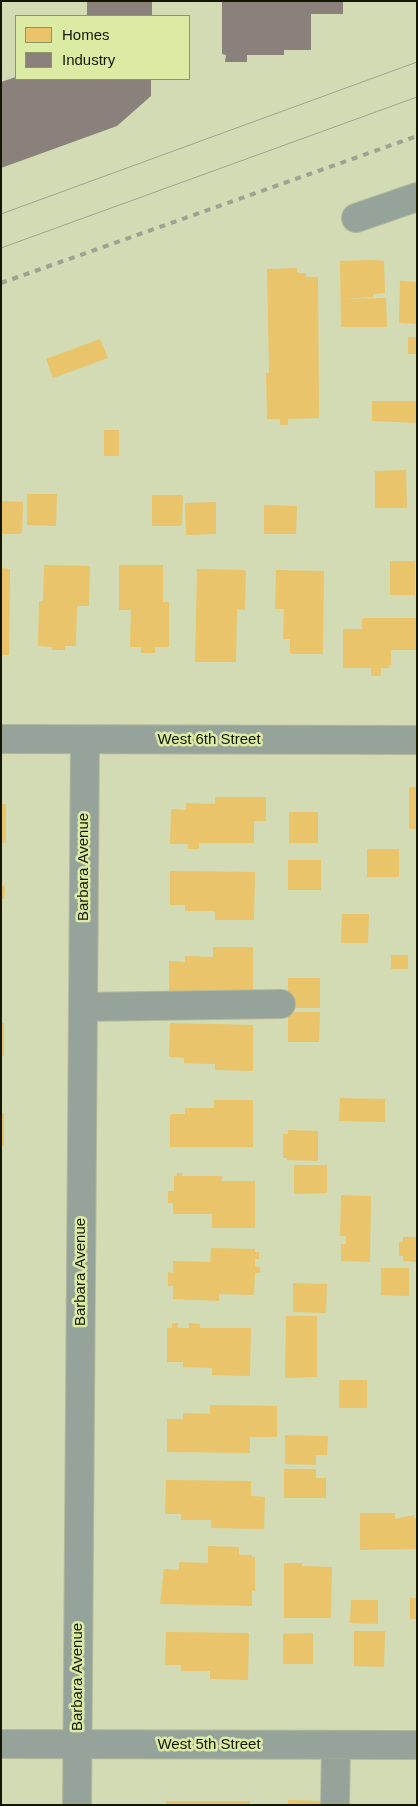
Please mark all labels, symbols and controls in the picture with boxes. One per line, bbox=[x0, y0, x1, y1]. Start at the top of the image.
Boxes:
legend bbox=[15, 15, 190, 80]
text: Homes bbox=[62, 26, 110, 43]
text: Industry bbox=[62, 51, 115, 68]
street label: West 6th Street bbox=[157, 731, 261, 749]
street label: Barbara Avenue bbox=[75, 813, 93, 921]
street label: Barbara Avenue bbox=[72, 1218, 90, 1326]
street label: Barbara Avenue bbox=[69, 1623, 87, 1731]
street label: West 5th Street bbox=[157, 1736, 261, 1754]

